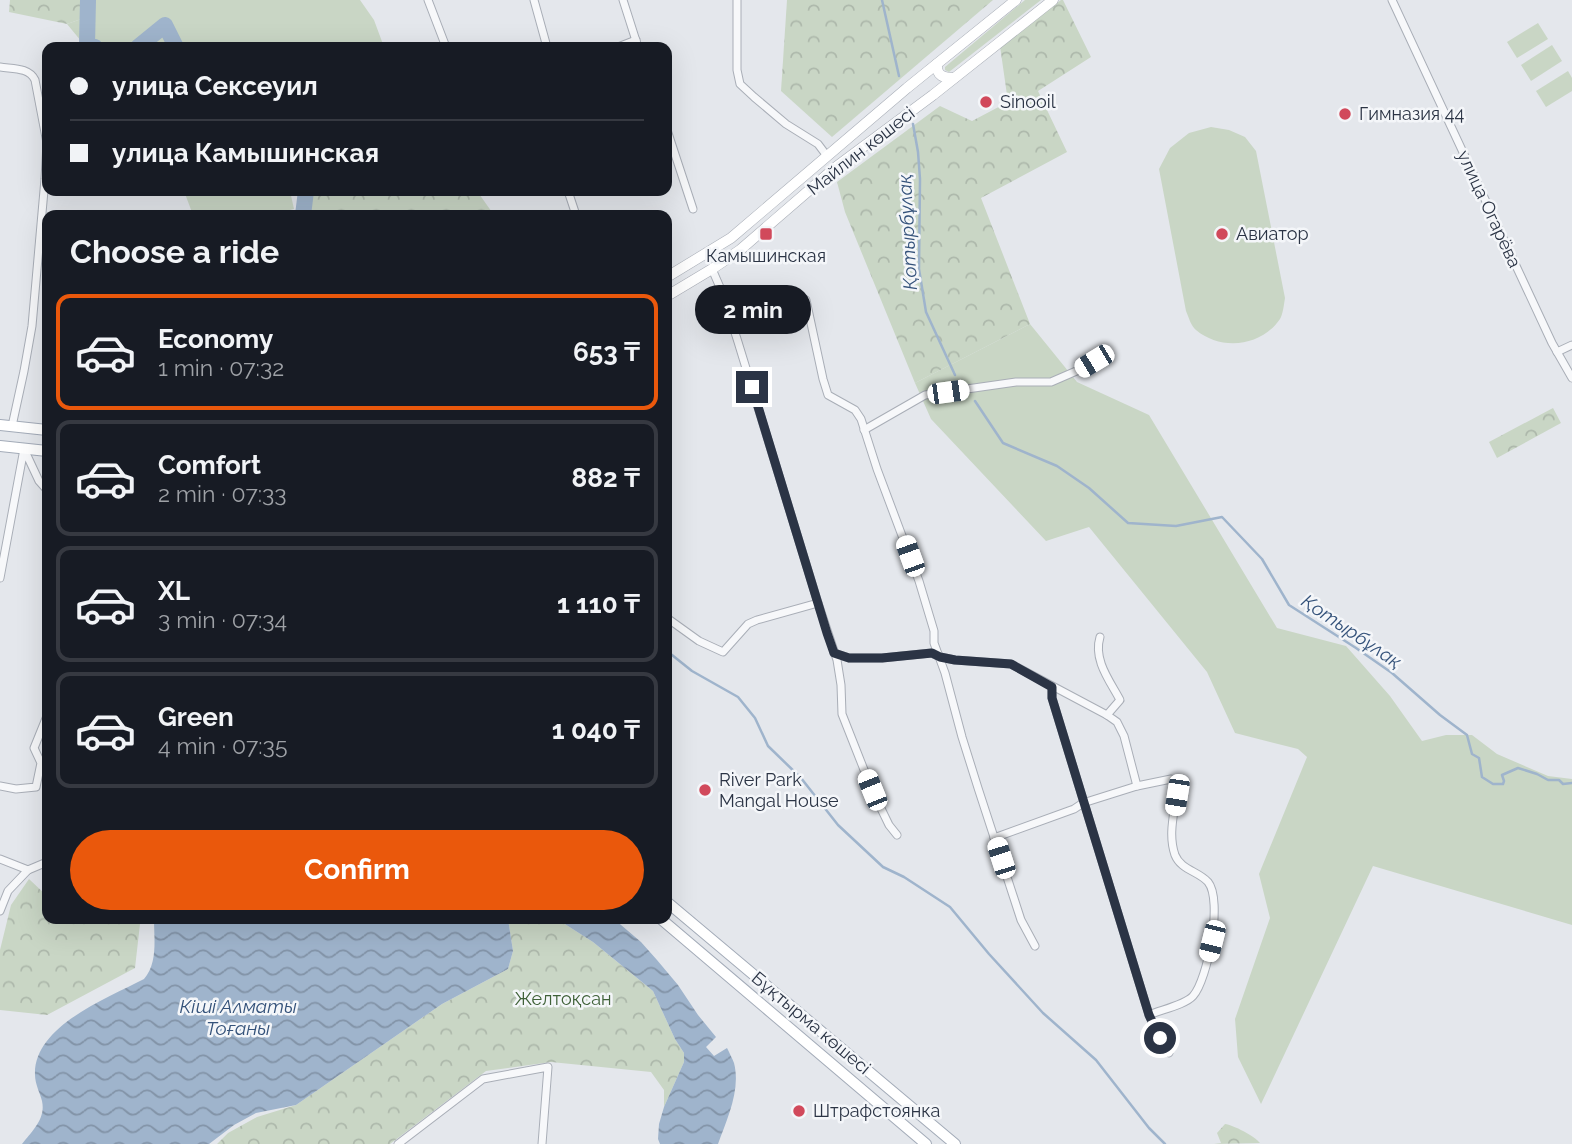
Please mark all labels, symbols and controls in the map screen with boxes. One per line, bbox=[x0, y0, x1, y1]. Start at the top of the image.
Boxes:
text: улица Сексеуил bbox=[112, 71, 318, 101]
place label: Sinooil bbox=[1000, 91, 1056, 112]
marker: Sinooil bbox=[978, 94, 994, 110]
street label: Майлин көшесі bbox=[803, 102, 919, 199]
place label: Гимназия 44 bbox=[1359, 103, 1465, 124]
marker: Гимназия 44 bbox=[1337, 106, 1353, 122]
text: улица Камышинская bbox=[112, 138, 379, 168]
street label: улица Огарёва bbox=[1453, 147, 1526, 271]
water label: Қотырбұлақ bbox=[893, 173, 921, 291]
place label: Авиатор bbox=[1236, 223, 1309, 244]
marker: Камышинская bbox=[758, 226, 774, 242]
marker: Авиатор bbox=[1214, 226, 1230, 242]
text: Choose a ride bbox=[70, 233, 279, 270]
place label: Камышинская bbox=[706, 245, 826, 266]
callout: 2 min bbox=[694, 286, 810, 334]
text: 2 min bbox=[723, 296, 783, 323]
icon: car bbox=[74, 321, 137, 384]
text: Economy bbox=[158, 324, 273, 354]
text: 653 ₸ bbox=[573, 337, 640, 367]
car bbox=[1071, 341, 1118, 381]
text: 1 min · 07:32 bbox=[158, 354, 284, 381]
route end bbox=[736, 371, 768, 403]
car bbox=[926, 379, 971, 405]
icon: car bbox=[74, 447, 137, 510]
text: Comfort bbox=[158, 450, 261, 480]
text: 882 ₸ bbox=[572, 463, 640, 493]
text: 2 min · 07:33 bbox=[158, 480, 287, 507]
car bbox=[893, 533, 928, 579]
icon: car bbox=[74, 573, 137, 636]
text: XL bbox=[158, 576, 190, 606]
text: 1 110 ₸ bbox=[557, 589, 640, 619]
water label: Қотырбұлақ bbox=[1298, 589, 1406, 673]
text: 3 min · 07:34 bbox=[158, 606, 287, 633]
icon: car bbox=[74, 699, 137, 762]
text: Green bbox=[158, 702, 234, 732]
text: 1 040 ₸ bbox=[552, 715, 640, 745]
text: 4 min · 07:35 bbox=[158, 732, 287, 759]
car bbox=[855, 767, 890, 813]
place label: River Park Mangal House bbox=[719, 769, 839, 811]
car bbox=[1164, 773, 1191, 817]
marker: River Park Mangal House bbox=[697, 782, 713, 798]
button: Confirm bbox=[70, 830, 644, 910]
car bbox=[985, 835, 1018, 881]
car bbox=[1197, 918, 1228, 964]
street label: Бұқтырма көшесі bbox=[748, 967, 875, 1078]
park label: Желтоқсан bbox=[514, 988, 612, 1009]
water label: Кіші Алматы Тоғаны bbox=[179, 995, 297, 1039]
route start bbox=[1144, 1022, 1176, 1054]
place label: Штрафстоянка bbox=[813, 1100, 940, 1121]
marker: Штрафстоянка bbox=[791, 1103, 807, 1119]

